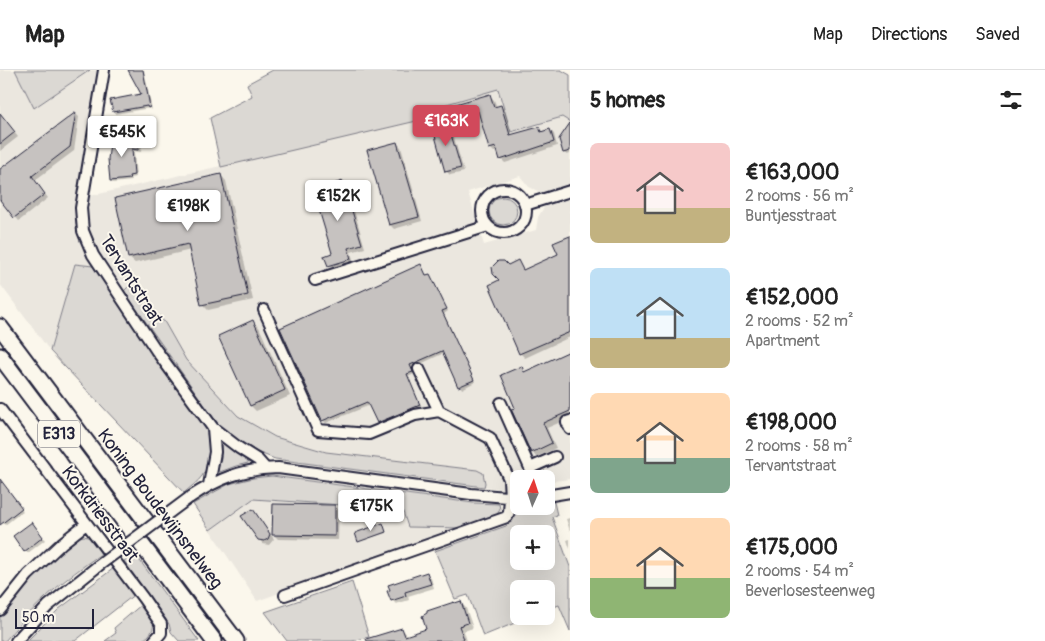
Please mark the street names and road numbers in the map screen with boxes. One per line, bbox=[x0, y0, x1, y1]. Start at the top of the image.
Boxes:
street label: Tervantstraat bbox=[94, 230, 168, 330]
road number: E313 bbox=[38, 420, 80, 448]
street label: Koning Boudewijnsnelweg bbox=[92, 424, 228, 594]
street label: Korkdriesstraat bbox=[56, 461, 144, 567]

